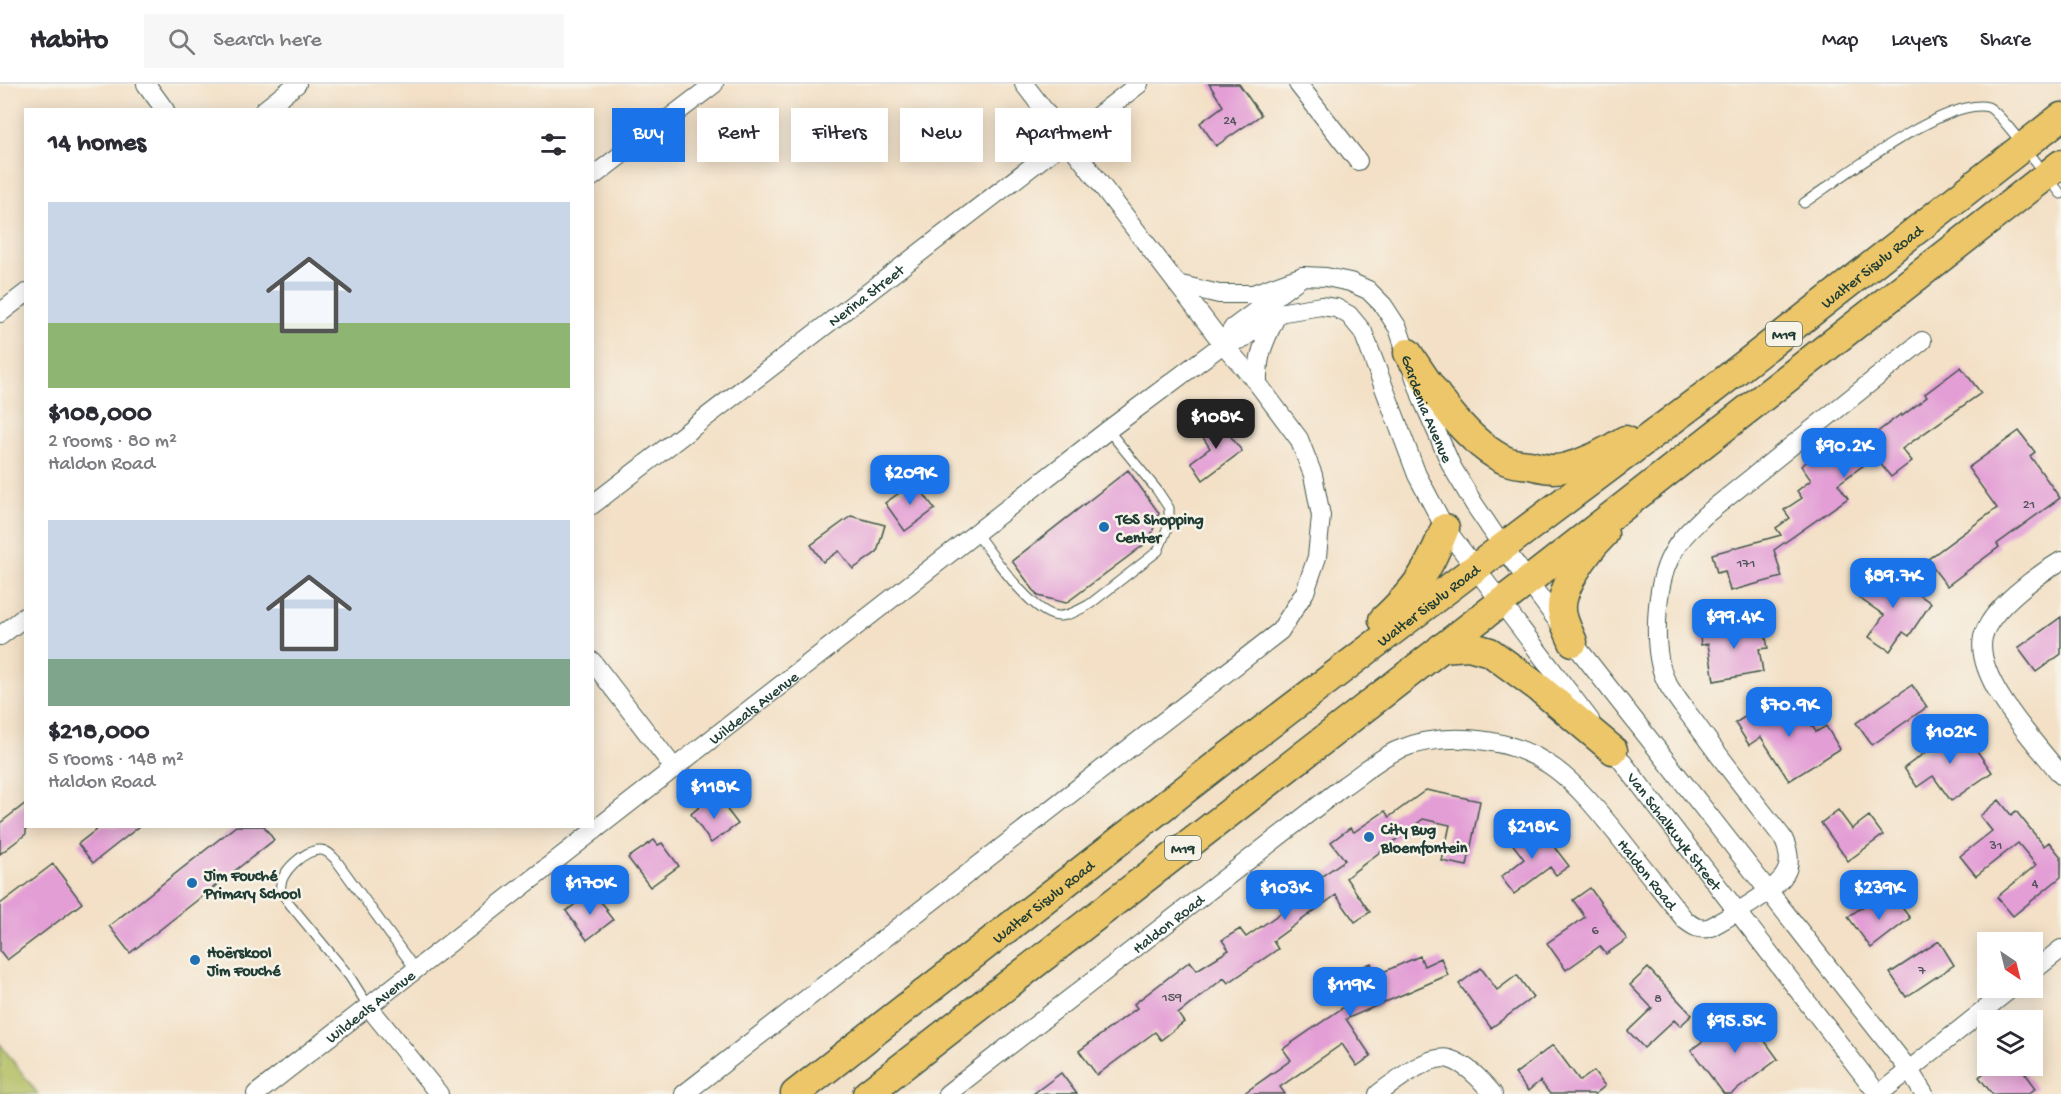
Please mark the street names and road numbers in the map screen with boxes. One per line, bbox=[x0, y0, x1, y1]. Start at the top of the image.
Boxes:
street label: Walter Sisulu Road bbox=[1818, 222, 1929, 314]
street label: Nerina Street bbox=[826, 261, 910, 333]
road number: M19 bbox=[1766, 322, 1802, 346]
street label: Gardenia Avenue bbox=[1395, 353, 1455, 467]
street label: Walter Sisulu Road bbox=[1374, 561, 1486, 652]
street label: Wildeals Avenue bbox=[706, 668, 804, 750]
street label: Van Schalkwyk Street bbox=[1620, 769, 1725, 897]
road number: M19 bbox=[1165, 836, 1201, 860]
street label: Haldon Road bbox=[1611, 836, 1681, 916]
street label: Walter Sisulu Road bbox=[990, 857, 1101, 949]
street label: Haldon Road bbox=[1130, 891, 1210, 959]
street label: Wildeals Avenue bbox=[323, 967, 421, 1049]

